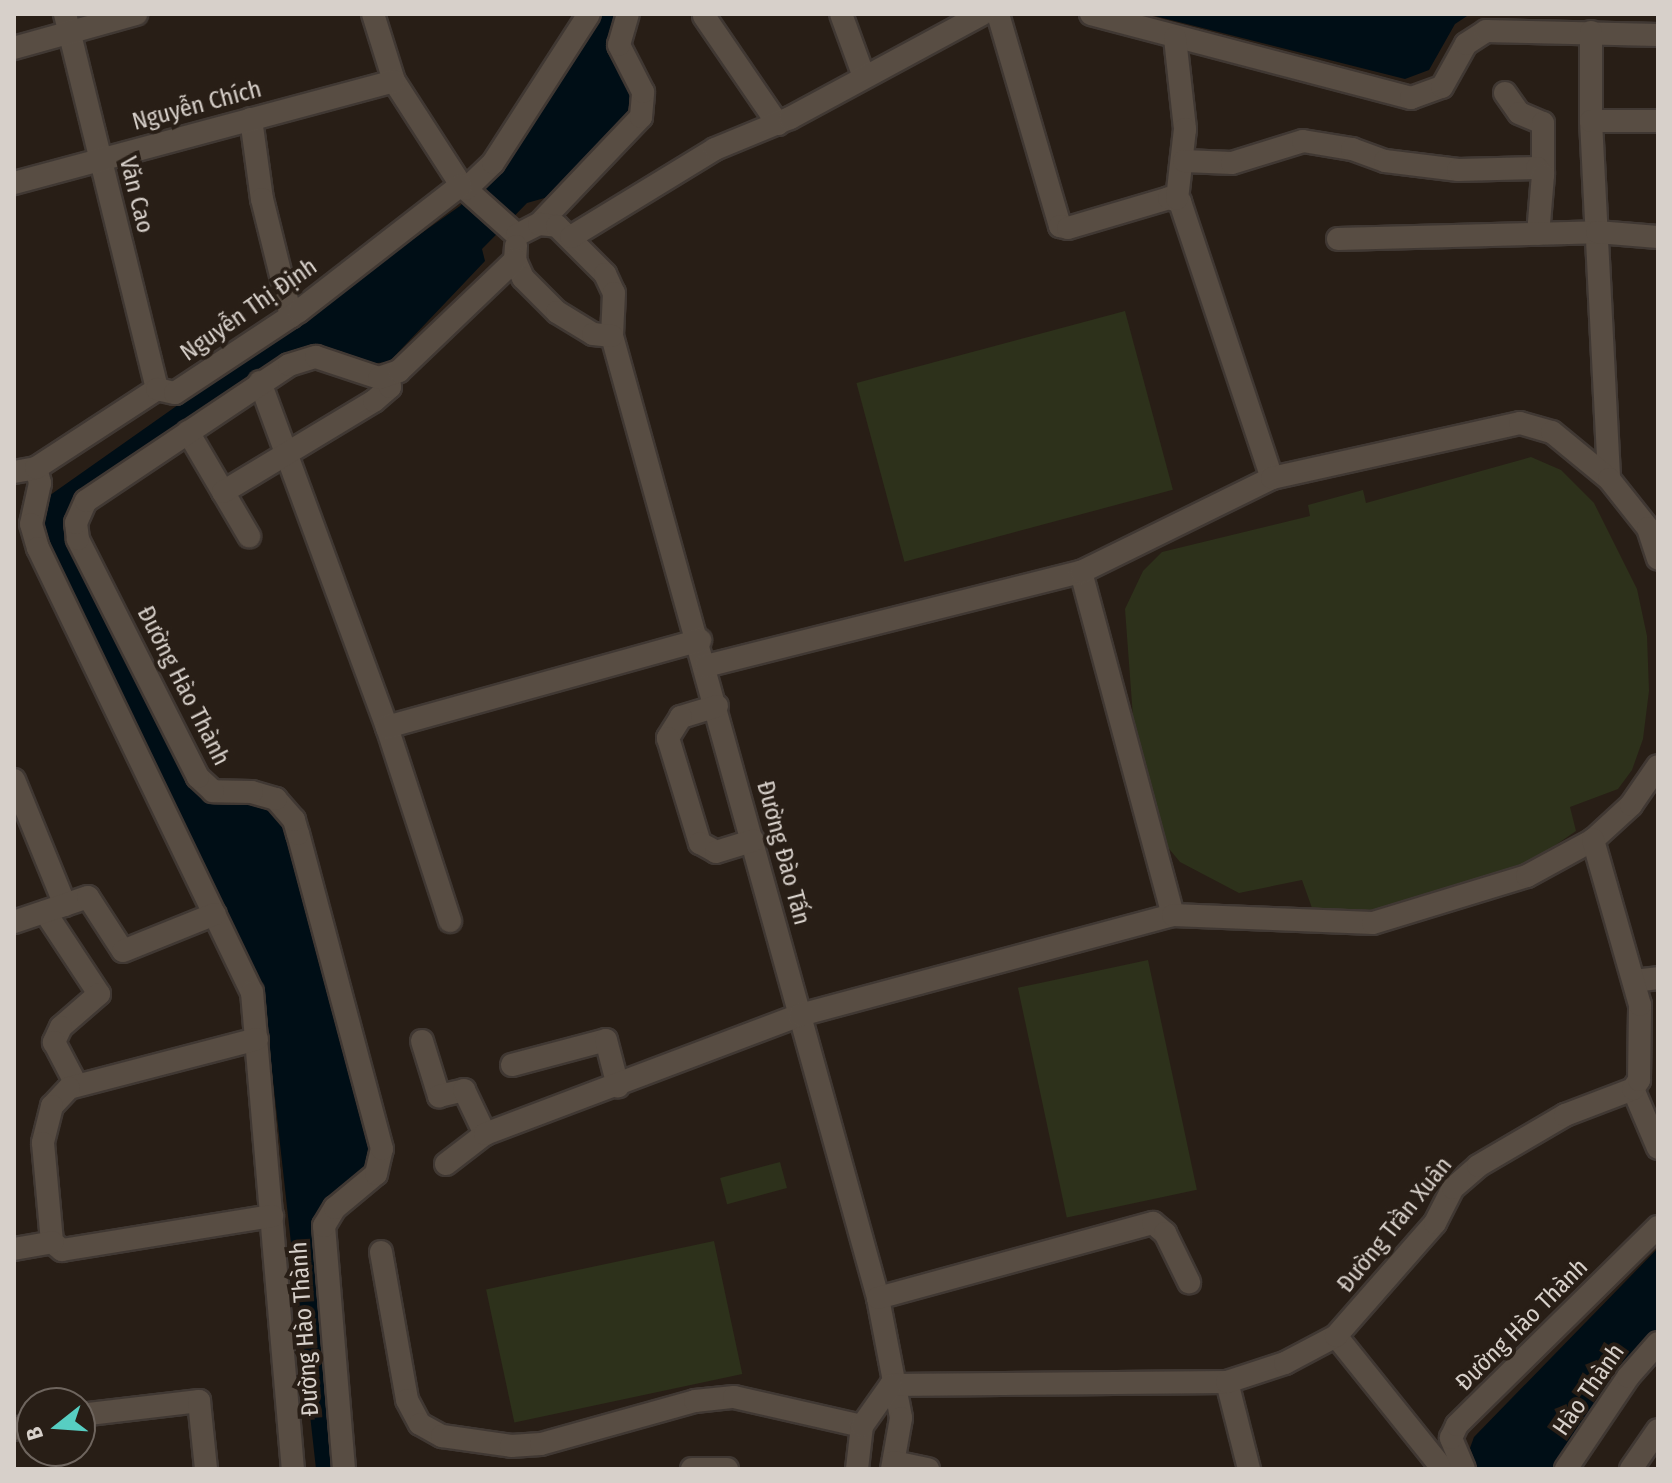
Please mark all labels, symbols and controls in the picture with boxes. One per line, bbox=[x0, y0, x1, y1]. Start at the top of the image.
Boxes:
street label: Nguyễn Chích bbox=[129, 75, 265, 137]
street label: Văn Cao bbox=[113, 154, 159, 236]
street label: Nguyễn Thị Định bbox=[175, 252, 323, 368]
street label: Đường Hào Thành bbox=[130, 602, 236, 770]
street label: Đường Đào Tấn bbox=[750, 778, 816, 928]
street label: Đường Trần Xuân bbox=[1332, 1151, 1458, 1299]
street label: Đường Hào Thành bbox=[285, 1241, 325, 1417]
street label: Đường Hào Thành bbox=[1450, 1253, 1594, 1397]
street label: Hào Thành bbox=[1547, 1339, 1631, 1441]
north arrow bbox=[16, 1387, 96, 1467]
text: B bbox=[20, 1424, 49, 1443]

